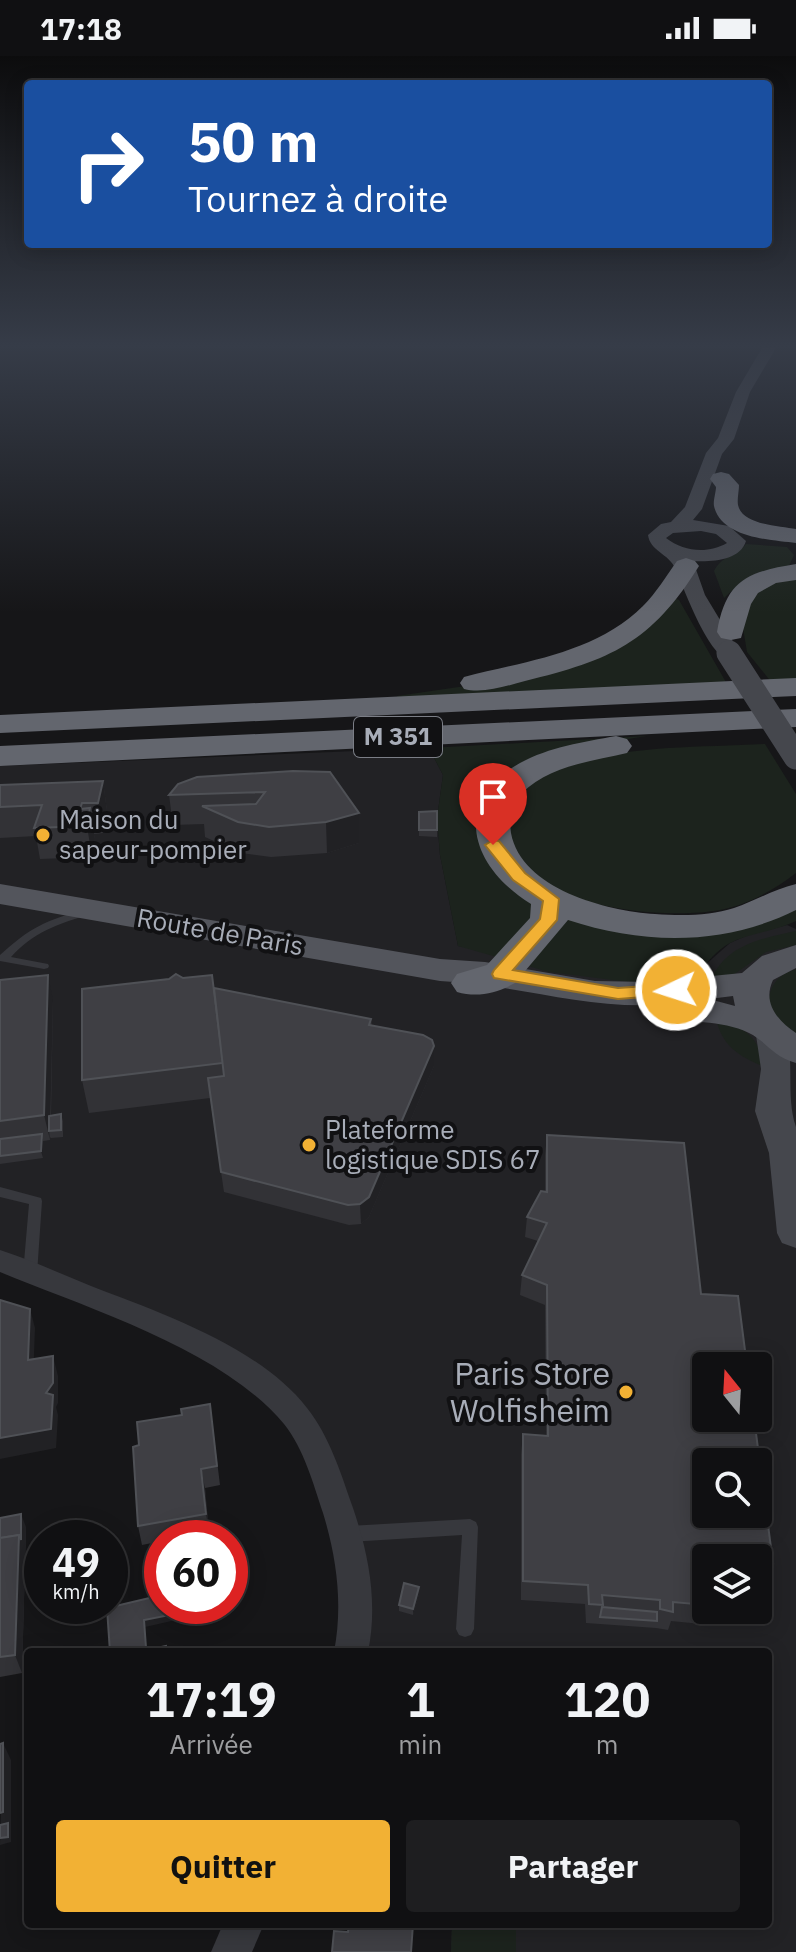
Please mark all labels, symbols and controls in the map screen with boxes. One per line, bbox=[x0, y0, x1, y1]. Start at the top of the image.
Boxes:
text: 17:18 bbox=[40, 9, 122, 48]
text: 50 m bbox=[188, 105, 318, 177]
icon: right bbox=[56, 112, 160, 216]
text: Tournez à droite bbox=[188, 175, 448, 222]
road number: M 351 bbox=[354, 717, 442, 757]
pin bbox=[459, 763, 527, 845]
icon: arrive bbox=[471, 775, 515, 819]
place label: Maison du sapeur-pompier bbox=[59, 802, 247, 866]
marker: Maison du sapeur-pompier bbox=[34, 826, 52, 844]
street label: Route de Paris bbox=[134, 900, 306, 962]
position arrow bbox=[634, 948, 718, 1032]
place label: Plateforme logistique SDIS 67 bbox=[325, 1112, 541, 1176]
marker: Plateforme logistique SDIS 67 bbox=[300, 1136, 318, 1154]
place label: Paris Store Wolfisheim bbox=[450, 1352, 610, 1431]
north arrow bbox=[692, 1352, 772, 1432]
map controls bbox=[692, 1352, 772, 1624]
marker: Paris Store Wolfisheim bbox=[617, 1383, 635, 1401]
button: search bbox=[692, 1448, 772, 1528]
speed limit sign: 60 bbox=[144, 1520, 248, 1624]
text: 49 bbox=[52, 1536, 100, 1588]
button: layers bbox=[692, 1544, 772, 1624]
text: km/h bbox=[52, 1578, 100, 1605]
text: 17:19 bbox=[146, 1668, 277, 1730]
text: 1 bbox=[406, 1668, 435, 1730]
text: 120 bbox=[564, 1668, 650, 1730]
text: Arrivée bbox=[169, 1727, 253, 1761]
text: min bbox=[398, 1727, 442, 1761]
text: m bbox=[596, 1727, 618, 1761]
button: Quitter bbox=[56, 1820, 390, 1912]
button: Partager bbox=[406, 1820, 740, 1912]

